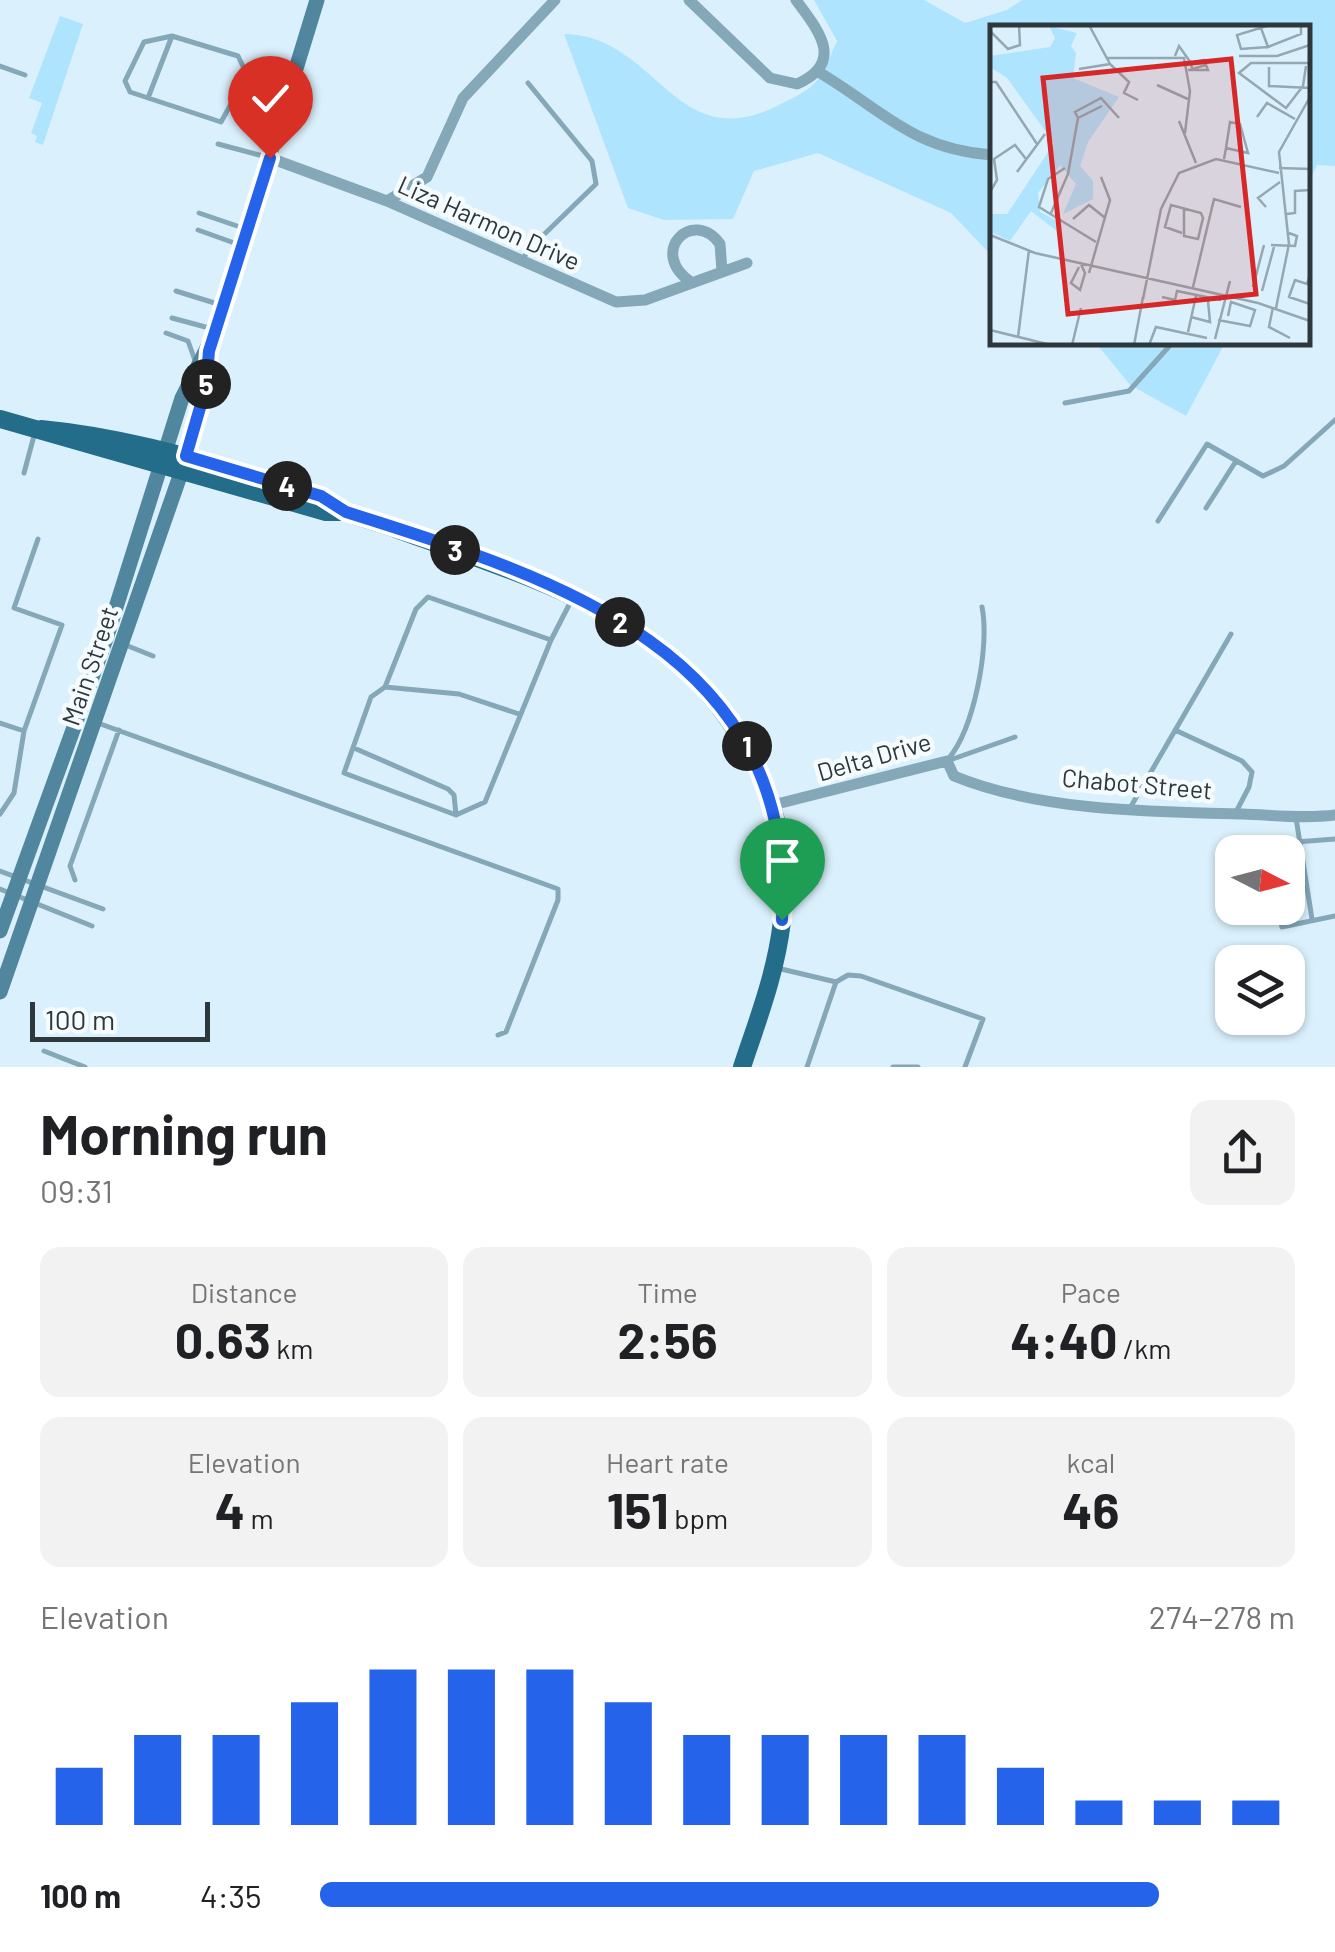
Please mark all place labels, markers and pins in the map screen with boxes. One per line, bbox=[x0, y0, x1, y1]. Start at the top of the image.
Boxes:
pin bbox=[228, 56, 313, 159]
pin: 5 bbox=[181, 359, 231, 409]
pin: 4 bbox=[262, 461, 312, 511]
pin: 3 bbox=[430, 525, 480, 575]
pin: 2 bbox=[595, 597, 645, 647]
pin: 1 bbox=[722, 721, 772, 771]
pin bbox=[740, 818, 825, 921]

